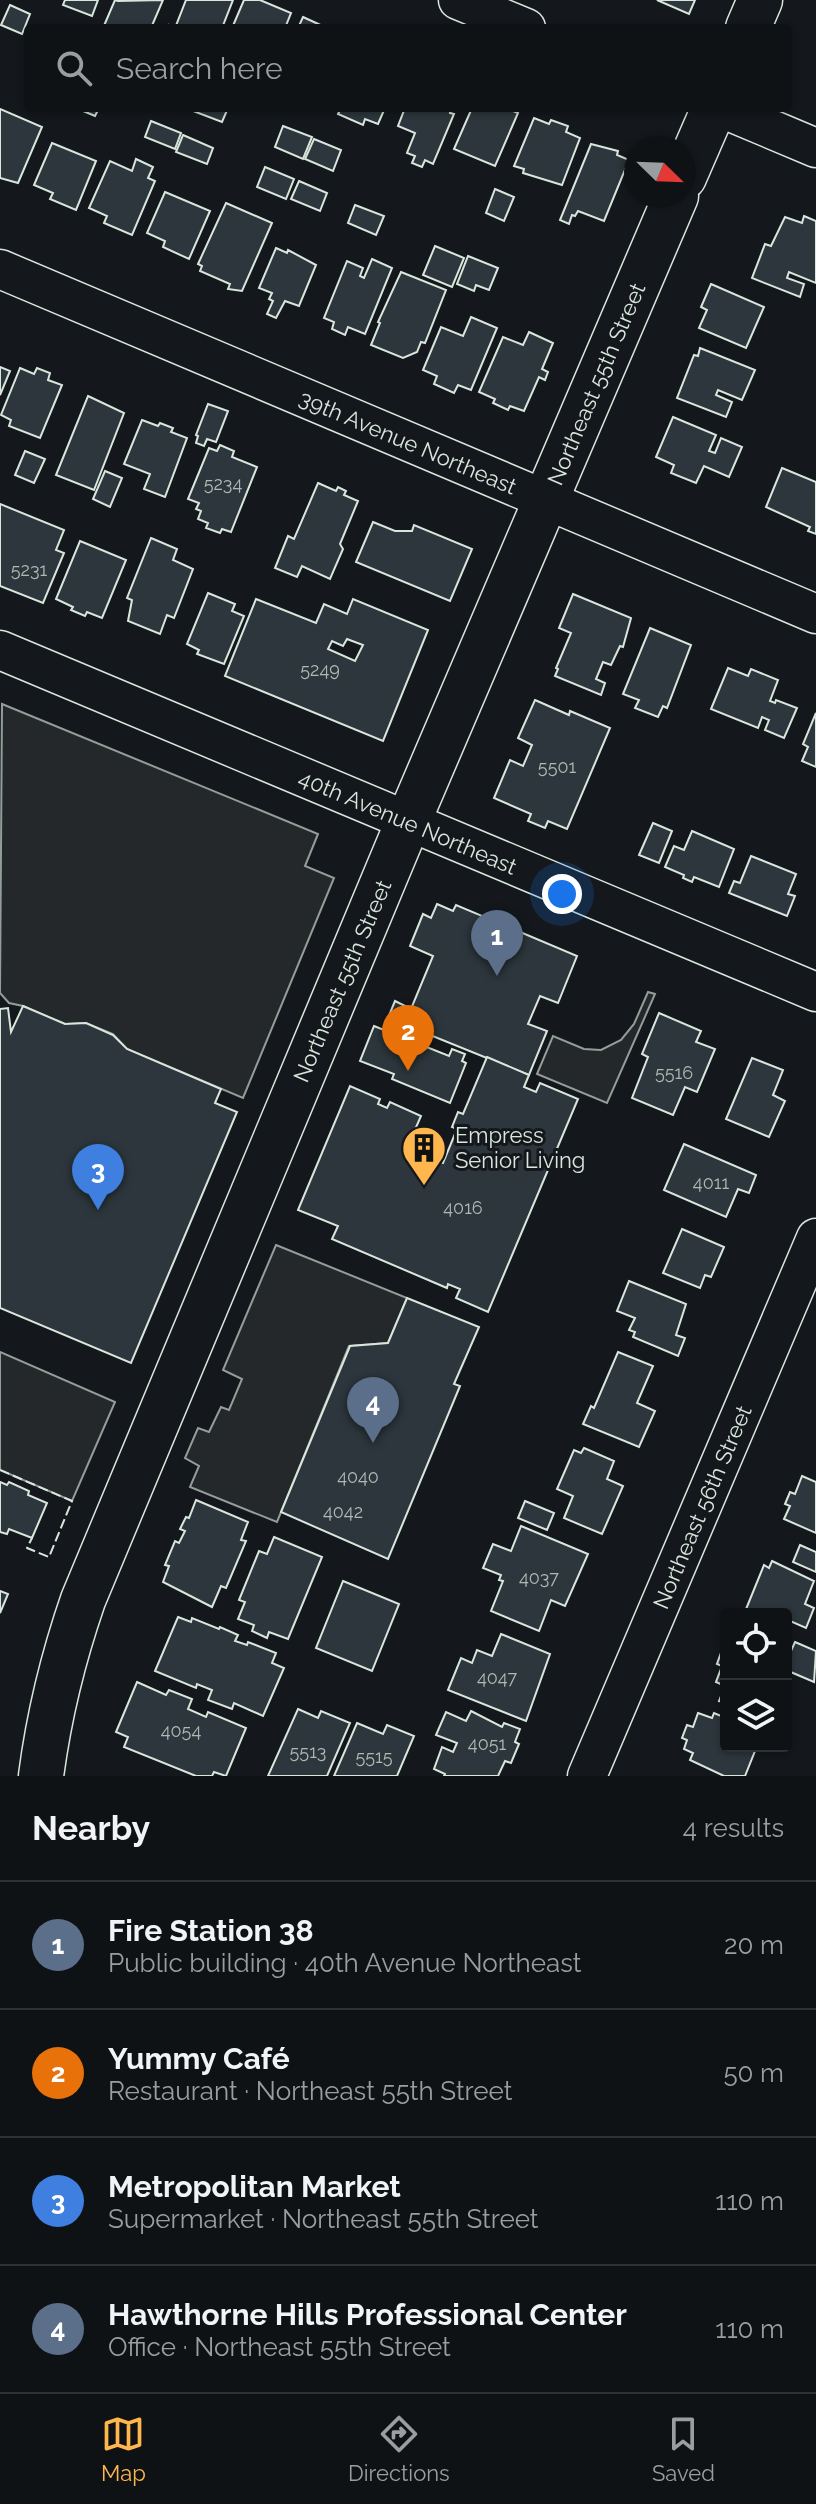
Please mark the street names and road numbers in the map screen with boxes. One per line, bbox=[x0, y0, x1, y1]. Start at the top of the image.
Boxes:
street label: Northeast 55th Street bbox=[542, 278, 651, 489]
street label: 39th Avenue Northeast bbox=[296, 384, 521, 500]
street label: 40th Avenue Northeast bbox=[295, 764, 521, 880]
street label: Northeast 55th Street bbox=[288, 875, 397, 1086]
street label: Northeast 56th Street bbox=[647, 1401, 757, 1613]

